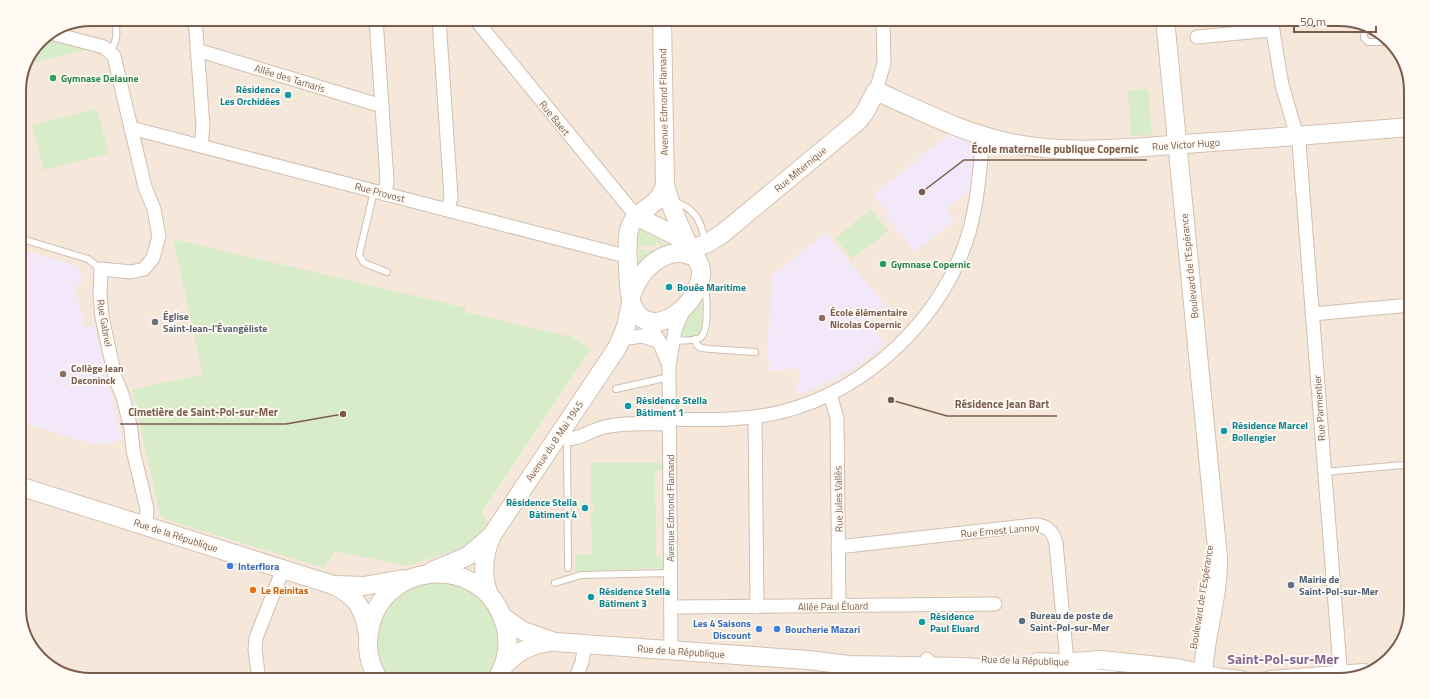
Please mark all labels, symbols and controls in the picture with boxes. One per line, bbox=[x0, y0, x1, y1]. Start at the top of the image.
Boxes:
scale bar bbox=[1294, 8, 1376, 34]
text: 50 m bbox=[1300, 12, 1326, 31]
street label: Avenue Edmond Flamand bbox=[655, 48, 672, 156]
street label: Allée des Tamaris bbox=[253, 61, 327, 96]
place label: Gymnase Delaune bbox=[61, 71, 139, 86]
marker: Gymnase Delaune bbox=[48, 73, 58, 83]
place label: Résidence Les Orchidées bbox=[220, 82, 280, 109]
marker: Résidence Les Orchidées bbox=[283, 90, 293, 100]
street label: Rue Baert bbox=[536, 97, 574, 140]
street label: Rue Victor Hugo bbox=[1152, 135, 1220, 154]
callout: École maternelle publique Copernic bbox=[964, 137, 1147, 160]
text: École maternelle publique Copernic bbox=[971, 141, 1139, 157]
street label: Rue Miternique bbox=[771, 143, 830, 196]
street label: Rue Provost bbox=[353, 179, 407, 206]
street label: Boulevard de l'Espérance bbox=[1177, 213, 1202, 319]
place label: Gymnase Copernic bbox=[891, 257, 971, 272]
marker: Gymnase Copernic bbox=[878, 259, 888, 269]
place label: Bouée Maritime bbox=[677, 280, 746, 295]
marker: Bouée Maritime bbox=[664, 282, 674, 292]
street label: Rue Gabriel bbox=[93, 298, 116, 348]
place label: École élémentaire Nicolas Copernic bbox=[830, 305, 907, 332]
place label: Église Saint-Jean-l'Évangéliste bbox=[163, 309, 267, 336]
marker: École élémentaire Nicolas Copernic bbox=[817, 313, 827, 323]
marker: Église Saint-Jean-l'Évangéliste bbox=[150, 317, 160, 327]
place label: Collège Jean Deconinck bbox=[71, 361, 124, 388]
marker: Collège Jean Deconinck bbox=[58, 369, 68, 379]
street label: Rue Parmentier bbox=[1310, 374, 1329, 441]
place label: Résidence Stella Bâtiment 1 bbox=[636, 393, 707, 420]
callout: Résidence Jean Bart bbox=[947, 393, 1057, 416]
text: Résidence Jean Bart bbox=[955, 396, 1049, 412]
street label: Avenue du 8 Mai 1945 bbox=[522, 398, 587, 485]
callout: Cimetière de Saint-Pol-sur-Mer bbox=[120, 401, 286, 424]
marker: Résidence Stella Bâtiment 1 bbox=[623, 401, 633, 411]
text: Cimetière de Saint-Pol-sur-Mer bbox=[128, 404, 278, 420]
place label: Résidence Marcel Bollengier bbox=[1232, 418, 1308, 445]
marker: Résidence Marcel Bollengier bbox=[1219, 426, 1229, 436]
street label: Avenue Edmond Flamand bbox=[663, 454, 678, 562]
street label: Rue Jules Vallès bbox=[830, 466, 847, 532]
place label: Résidence Stella Bâtiment 4 bbox=[506, 495, 577, 522]
marker: Résidence Stella Bâtiment 4 bbox=[580, 503, 590, 513]
street label: Rue de la République bbox=[132, 515, 220, 556]
street label: Rue Ernest Lannoy bbox=[960, 520, 1040, 541]
street label: Boulevard de l'Espérance bbox=[1186, 544, 1217, 650]
place label: Interflora bbox=[238, 559, 279, 574]
marker: Interflora bbox=[225, 561, 235, 571]
place label: Mairie de Saint-Pol-sur-Mer bbox=[1299, 572, 1379, 599]
marker: Mairie de Saint-Pol-sur-Mer bbox=[1286, 580, 1296, 590]
place label: Le Reinitas bbox=[261, 583, 309, 598]
place label: Résidence Stella Bâtiment 3 bbox=[599, 584, 670, 611]
marker: Le Reinitas bbox=[248, 585, 258, 595]
marker: Résidence Stella Bâtiment 3 bbox=[586, 592, 596, 602]
street label: Allée Paul Éluard bbox=[798, 598, 868, 615]
place label: Bureau de poste de Saint-Pol-sur-Mer bbox=[1030, 608, 1113, 635]
place label: Résidence Paul Eluard bbox=[930, 609, 979, 636]
place label: Les 4 Saisons Discount bbox=[693, 616, 751, 643]
marker: Bureau de poste de Saint-Pol-sur-Mer bbox=[1017, 616, 1027, 626]
marker: Résidence Paul Eluard bbox=[917, 617, 927, 627]
place label: Boucherie Mazari bbox=[785, 622, 860, 637]
marker: Les 4 Saisons Discount bbox=[754, 624, 764, 634]
marker: Boucherie Mazari bbox=[772, 624, 782, 634]
street label: Rue de la République bbox=[637, 641, 725, 662]
district label: Saint-Pol-sur-Mer bbox=[1227, 648, 1339, 669]
street label: Rue de la République bbox=[981, 651, 1069, 670]

